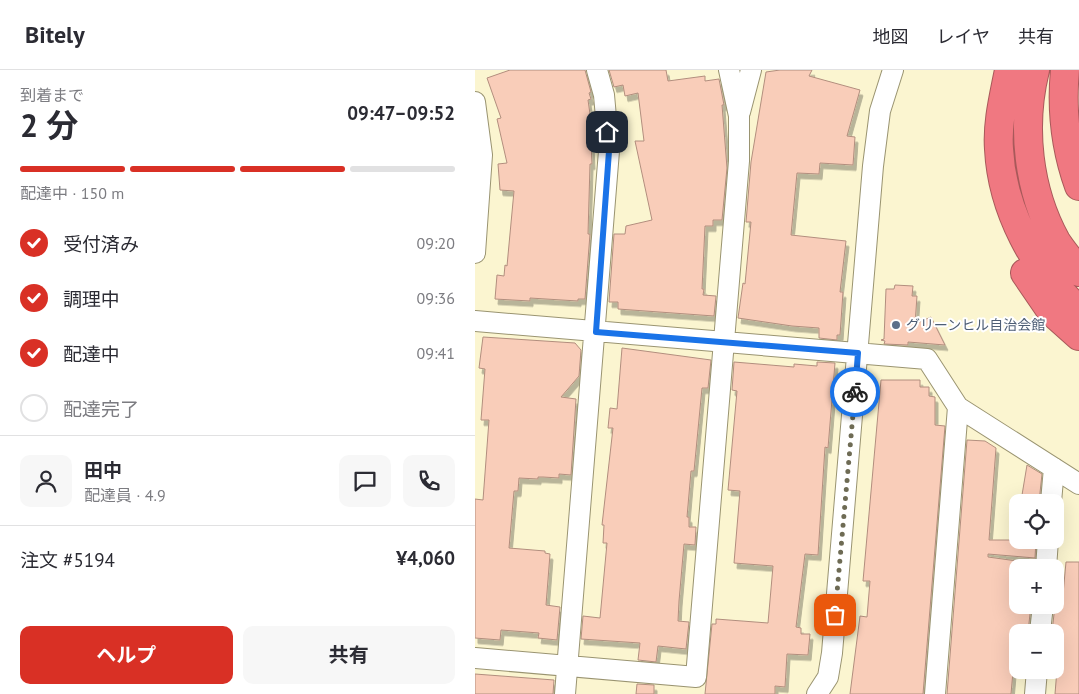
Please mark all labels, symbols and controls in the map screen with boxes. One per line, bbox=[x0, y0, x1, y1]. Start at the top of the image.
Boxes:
text: Bitely bbox=[25, 19, 85, 50]
text: 地図 bbox=[873, 25, 909, 48]
text: レイヤ bbox=[937, 25, 990, 48]
text: 共有 bbox=[1018, 25, 1054, 48]
text: 到着まで bbox=[20, 85, 84, 105]
text: 09:47–09:52 bbox=[347, 101, 455, 125]
text: 2 分 bbox=[20, 104, 78, 146]
pin bbox=[586, 111, 628, 153]
icon: home bbox=[593, 118, 621, 146]
text: 配達中 · 150 m bbox=[20, 183, 124, 203]
icon: check bbox=[20, 229, 48, 257]
text: 受付済み bbox=[63, 232, 139, 256]
text: 09:20 bbox=[417, 233, 455, 253]
icon: check bbox=[20, 284, 48, 312]
text: 調理中 bbox=[63, 287, 120, 311]
text: 09:36 bbox=[417, 288, 455, 308]
place label: グリーンヒル自治会館 bbox=[906, 316, 1045, 334]
marker: グリーンヒル自治会館 bbox=[890, 319, 902, 331]
icon: check bbox=[20, 339, 48, 367]
text: 配達中 bbox=[63, 342, 120, 366]
text: 09:41 bbox=[417, 343, 455, 363]
courier bbox=[830, 367, 880, 417]
icon: bike bbox=[841, 378, 869, 406]
text: 配達完了 bbox=[63, 397, 139, 421]
button: person bbox=[20, 455, 72, 507]
button: chat bbox=[339, 455, 391, 507]
button: phone bbox=[403, 455, 455, 507]
text: 田中 bbox=[84, 458, 122, 482]
text: 配達員 · 4.9 bbox=[84, 485, 166, 505]
map controls bbox=[1009, 494, 1064, 679]
button: locate bbox=[1009, 494, 1064, 549]
text: ¥4,060 bbox=[396, 546, 455, 570]
text: 注文 #5194 bbox=[20, 548, 115, 572]
button: + bbox=[1009, 559, 1064, 614]
pin bbox=[814, 594, 856, 636]
icon: bag bbox=[821, 601, 849, 629]
button: − bbox=[1009, 624, 1064, 679]
button: ヘルプ bbox=[20, 626, 233, 684]
button: 共有 bbox=[243, 626, 455, 684]

